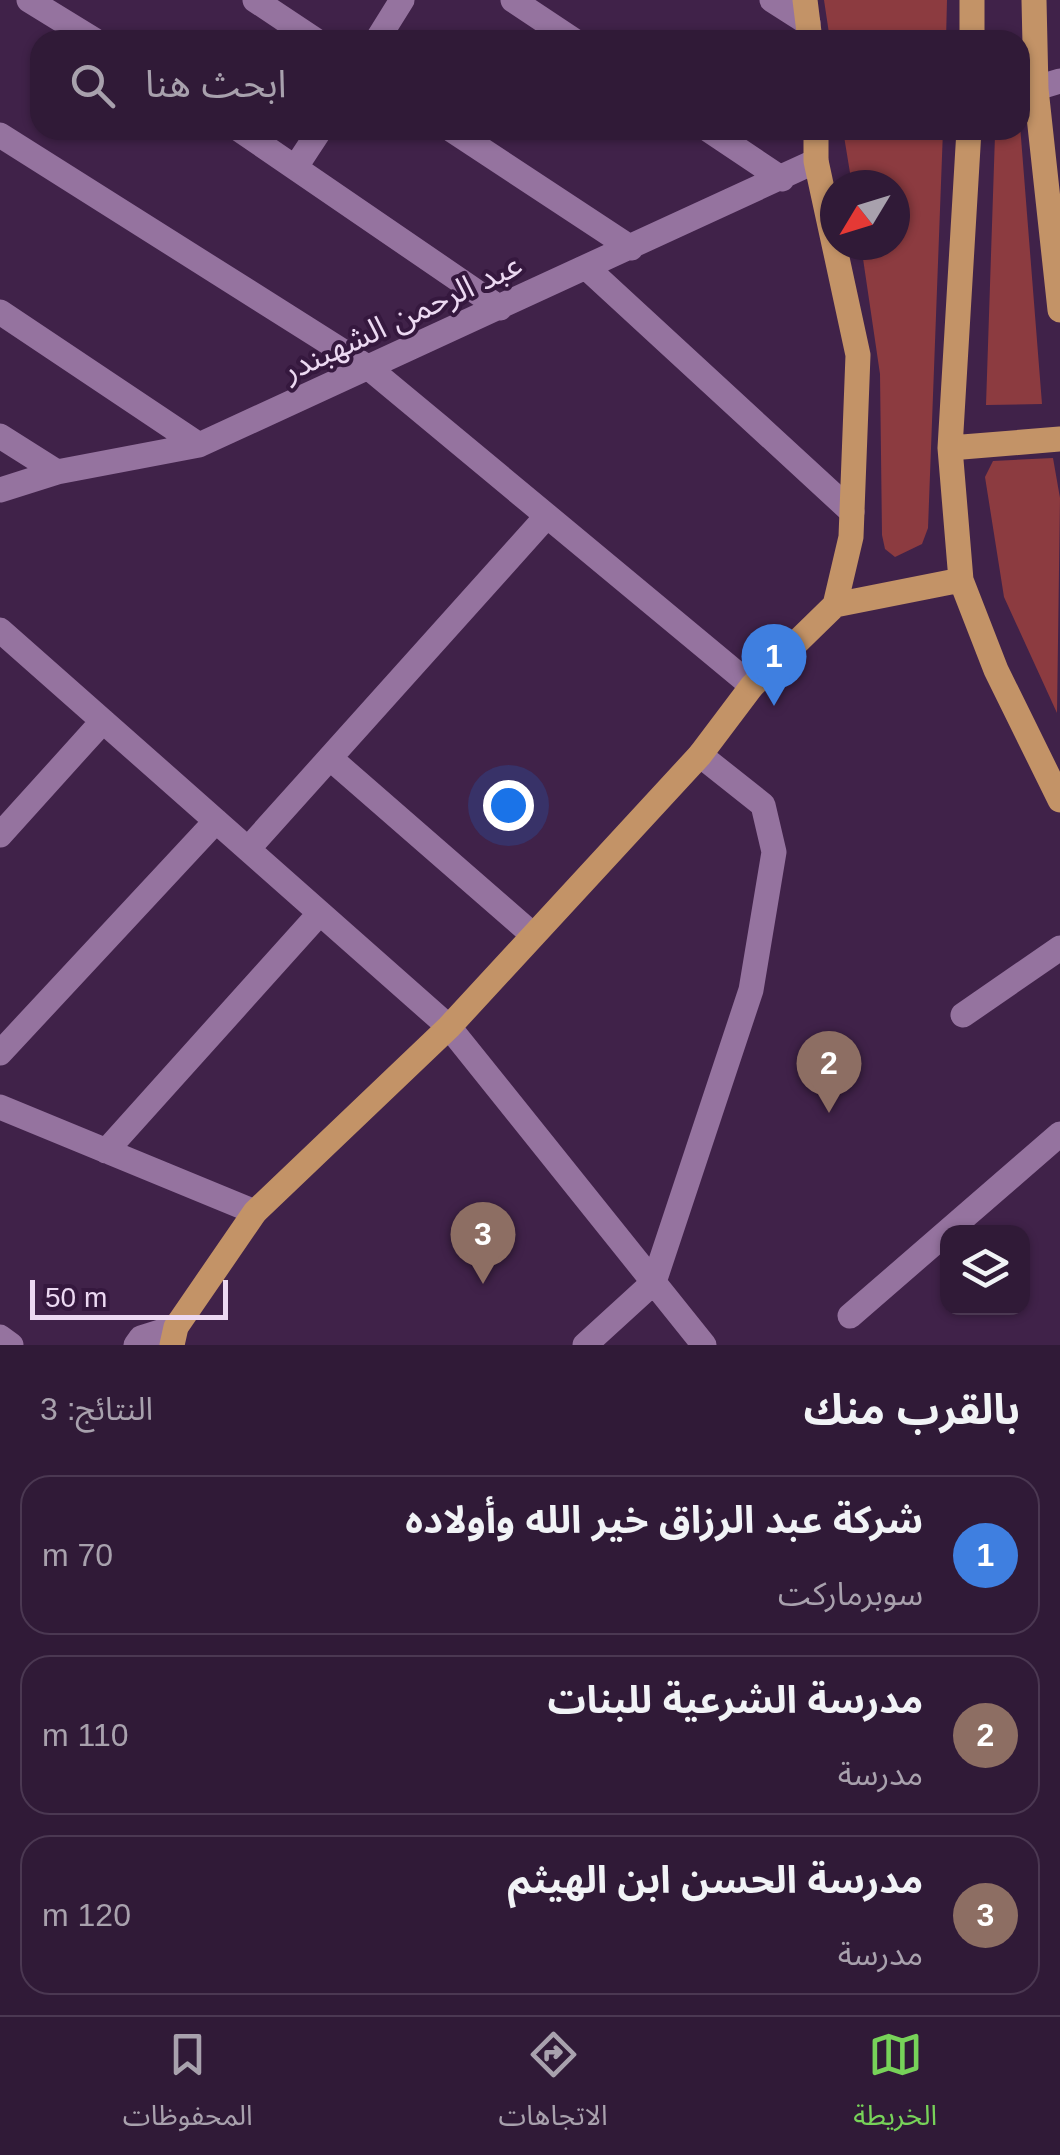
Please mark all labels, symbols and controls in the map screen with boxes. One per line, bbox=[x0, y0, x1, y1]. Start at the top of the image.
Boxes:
search box bbox=[30, 30, 1030, 140]
icon: search bbox=[65, 58, 120, 113]
text: ابحث هنا bbox=[145, 63, 286, 105]
north arrow bbox=[820, 170, 910, 260]
street label: عبد الرحمن الشهبندر bbox=[276, 246, 528, 390]
pin: 1 bbox=[742, 624, 806, 706]
your location bbox=[483, 780, 534, 831]
pin: 2 bbox=[796, 1030, 862, 1113]
pin: 3 bbox=[450, 1202, 516, 1284]
map controls bbox=[940, 1225, 1030, 1315]
button: layers bbox=[940, 1225, 1030, 1315]
scale bar bbox=[30, 1275, 228, 1320]
text: 50 m bbox=[45, 1282, 107, 1313]
text: بالقرب منك bbox=[804, 1386, 1020, 1433]
text: النتائج: 3 bbox=[40, 1391, 153, 1427]
text: شركة عبد الرزاق خير الله وأولاده bbox=[405, 1499, 923, 1541]
text: 70 m bbox=[42, 1537, 113, 1573]
text: 1 bbox=[977, 1537, 994, 1573]
text: سوبرماركت bbox=[778, 1576, 923, 1612]
text: مدرسة الشرعية للبنات bbox=[548, 1679, 923, 1721]
text: 110 m bbox=[42, 1717, 129, 1753]
text: 2 bbox=[977, 1717, 994, 1753]
text: مدرسة bbox=[838, 1756, 923, 1792]
text: مدرسة الحسن ابن الهيثم bbox=[507, 1859, 923, 1901]
text: 120 m bbox=[42, 1897, 131, 1933]
text: 3 bbox=[977, 1897, 994, 1933]
text: مدرسة bbox=[838, 1936, 923, 1972]
tab: المحفوظات bbox=[123, 2027, 253, 2146]
tab: الاتجاهات bbox=[498, 2027, 608, 2146]
tab: الخريطة bbox=[853, 2027, 937, 2146]

